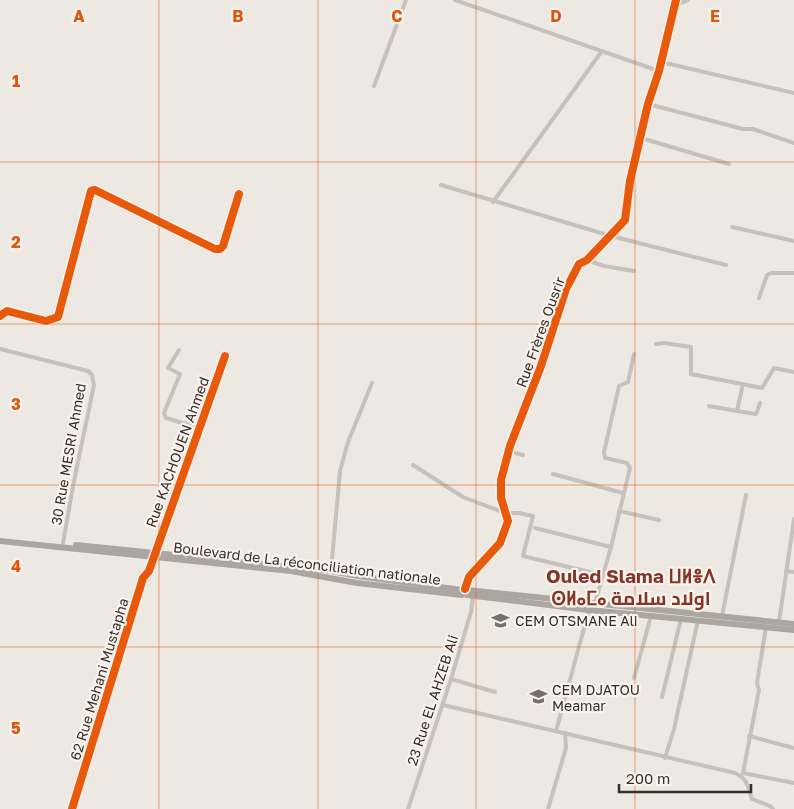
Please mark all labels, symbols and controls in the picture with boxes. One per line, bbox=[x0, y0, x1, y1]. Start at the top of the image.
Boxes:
text: A bbox=[73, 6, 85, 26]
text: B bbox=[232, 6, 244, 26]
text: C bbox=[391, 6, 403, 26]
text: D bbox=[550, 6, 562, 26]
text: E bbox=[710, 6, 720, 26]
text: 1 bbox=[12, 71, 20, 91]
text: 2 bbox=[11, 232, 21, 252]
street label: Rue Frères Ousrir bbox=[512, 274, 568, 390]
street label: Rue KACHOUEN Ahmed bbox=[142, 374, 212, 530]
street label: 30 Rue MESRI Ahmed bbox=[47, 382, 89, 526]
text: 3 bbox=[11, 394, 21, 414]
street label: Boulevard de La réconciliation nationale bbox=[172, 538, 442, 588]
text: 4 bbox=[11, 556, 21, 576]
district label: Ouled Slama ⵡⵍⴻⴷ ⵙⵍⴰⵎⴰ اولاد سلامة bbox=[546, 564, 716, 610]
street label: 62 Rue Mehani Mustapha bbox=[66, 596, 132, 762]
school or university icon: CEM OTSMANE Ali bbox=[491, 610, 511, 630]
place label: CEM OTSMANE Ali bbox=[515, 612, 638, 629]
street label: 23 Rue EL AHZEB Ali bbox=[403, 633, 461, 767]
place label: CEM DJATOU Meamar bbox=[552, 681, 640, 714]
school or university icon: CEM DJATOU Meamar bbox=[528, 687, 548, 707]
text: 5 bbox=[11, 718, 21, 738]
scale bar bbox=[619, 762, 752, 794]
text: 200 m bbox=[626, 769, 670, 787]

